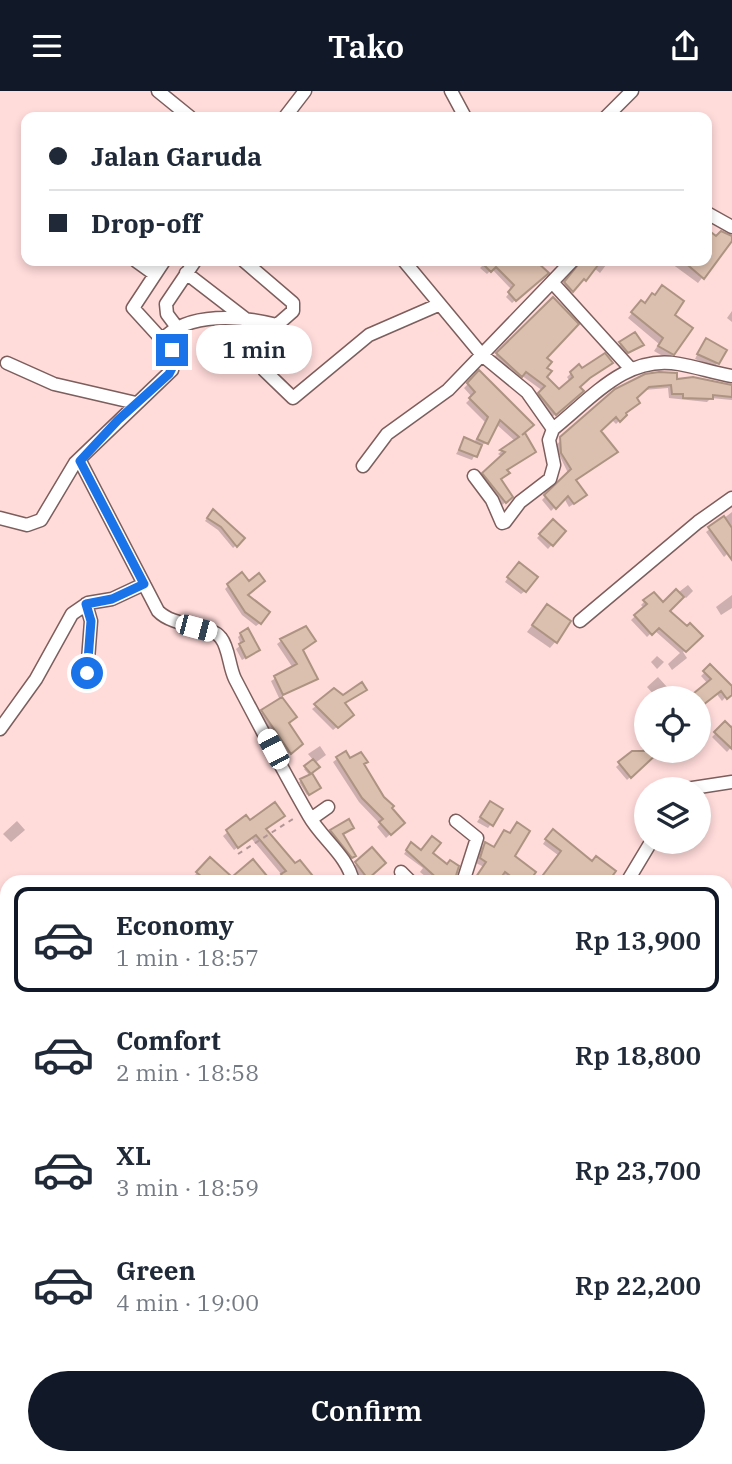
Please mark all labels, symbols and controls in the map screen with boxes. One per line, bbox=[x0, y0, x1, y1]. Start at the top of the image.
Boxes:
text: Tako bbox=[328, 25, 404, 67]
icon: menu bbox=[28, 27, 66, 65]
icon: share bbox=[666, 27, 704, 65]
text: Jalan Garuda bbox=[91, 139, 262, 173]
text: Drop-off bbox=[91, 206, 202, 240]
callout: 1 min bbox=[196, 325, 312, 375]
route end bbox=[156, 334, 188, 366]
text: 1 min bbox=[222, 334, 286, 364]
car bbox=[173, 612, 220, 644]
route start bbox=[71, 657, 103, 689]
map controls bbox=[634, 686, 711, 854]
button: locate bbox=[634, 686, 711, 763]
car bbox=[254, 726, 293, 772]
button: layers bbox=[634, 777, 711, 854]
icon: car bbox=[32, 908, 95, 971]
text: Economy bbox=[116, 908, 234, 942]
text: Rp 13,900 bbox=[575, 923, 701, 957]
text: 1 min · 18:57 bbox=[116, 942, 259, 972]
icon: car bbox=[32, 1023, 95, 1086]
text: Comfort bbox=[116, 1023, 221, 1057]
text: Rp 18,800 bbox=[575, 1038, 701, 1072]
text: 2 min · 18:58 bbox=[116, 1057, 259, 1087]
icon: car bbox=[32, 1138, 95, 1201]
text: XL bbox=[116, 1138, 151, 1172]
text: Rp 23,700 bbox=[575, 1153, 701, 1187]
text: 3 min · 18:59 bbox=[116, 1172, 259, 1202]
icon: car bbox=[32, 1253, 95, 1316]
text: Green bbox=[116, 1253, 196, 1287]
text: Rp 22,200 bbox=[575, 1268, 701, 1302]
text: 4 min · 19:00 bbox=[116, 1287, 259, 1317]
button: Confirm bbox=[28, 1371, 705, 1451]

